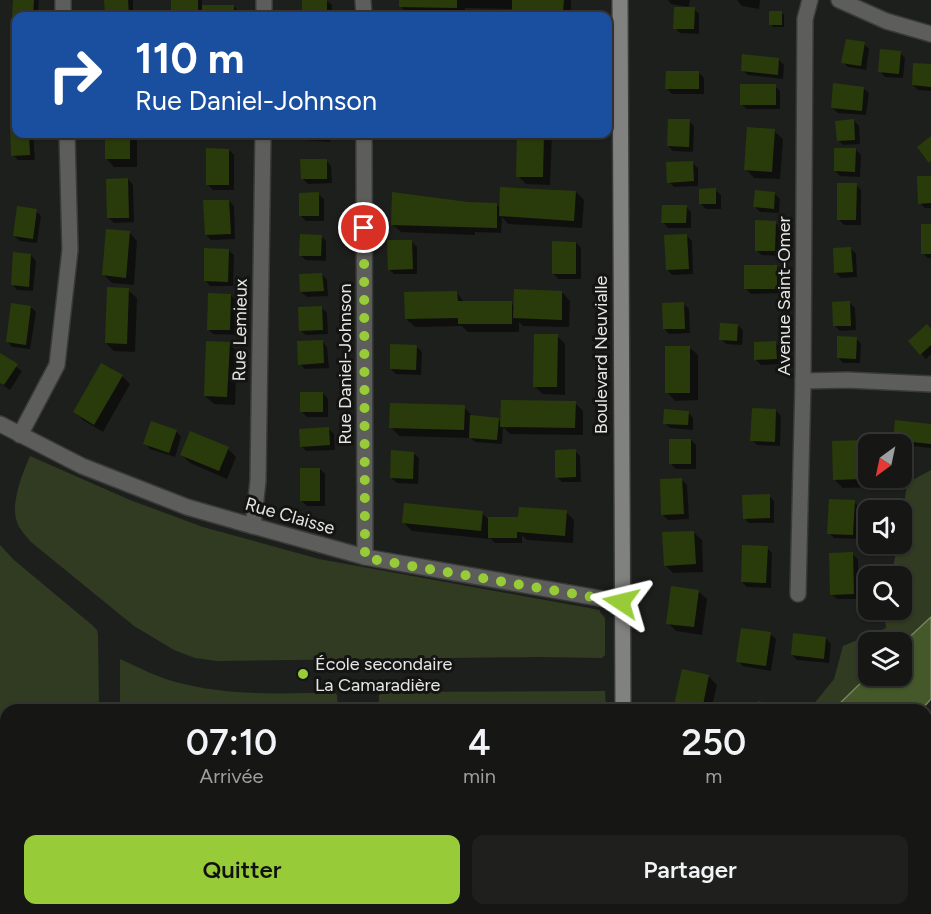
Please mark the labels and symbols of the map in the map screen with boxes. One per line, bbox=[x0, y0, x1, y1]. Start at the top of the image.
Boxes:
pin bbox=[338, 202, 389, 253]
street label: Avenue Saint-Omer bbox=[773, 216, 795, 376]
street label: Boulevard Neuvialle bbox=[590, 275, 612, 434]
street label: Rue Lemieux bbox=[228, 278, 252, 382]
street label: Rue Daniel-Johnson bbox=[334, 283, 356, 445]
north arrow bbox=[858, 434, 912, 488]
street label: Rue Claisse bbox=[243, 493, 338, 539]
position arrow bbox=[589, 570, 653, 634]
place label: École secondaire La Camaradière bbox=[315, 653, 452, 696]
marker: École secondaire La Camaradière bbox=[296, 667, 310, 681]

